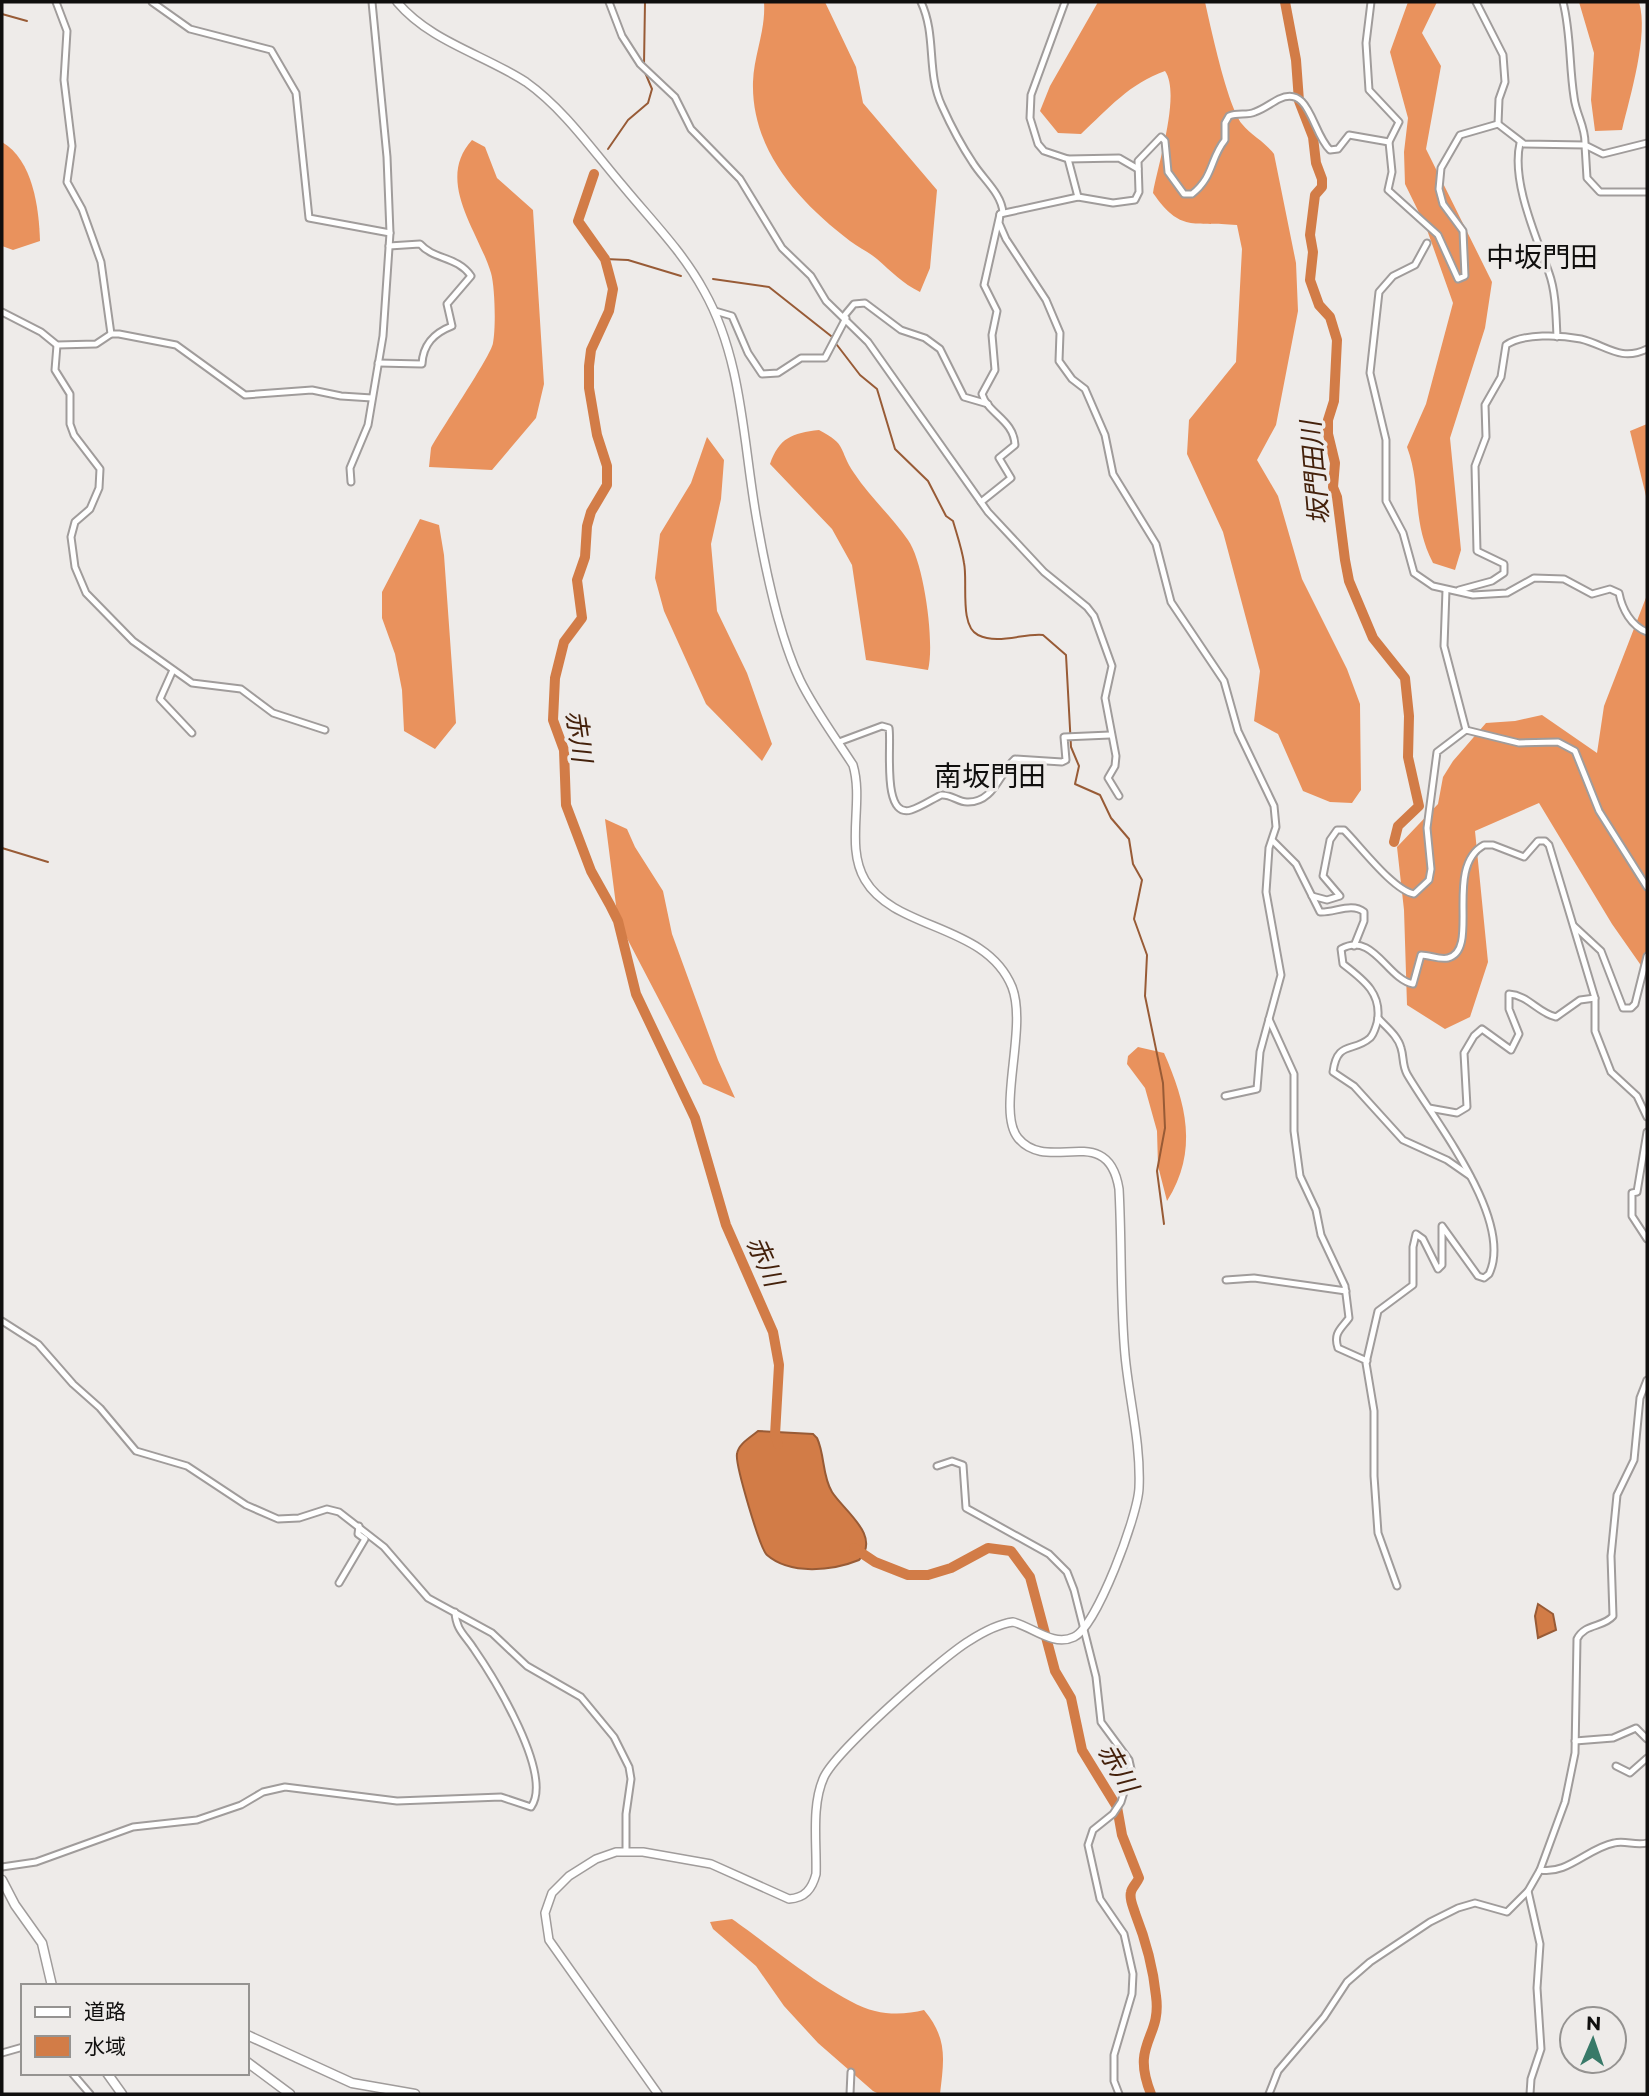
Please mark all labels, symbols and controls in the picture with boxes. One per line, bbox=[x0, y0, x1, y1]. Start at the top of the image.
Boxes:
district label: 中坂門田 bbox=[1486, 240, 1598, 274]
water label: 坂門田川 bbox=[1294, 417, 1335, 526]
water label: 赤川 bbox=[560, 708, 599, 767]
district label: 南坂門田 bbox=[934, 759, 1046, 793]
water label: 赤川 bbox=[740, 1231, 791, 1294]
water label: 赤川 bbox=[1091, 1737, 1146, 1801]
legend bbox=[21, 1984, 248, 2075]
text: 道路 bbox=[84, 1999, 126, 2024]
north arrow bbox=[1558, 2005, 1628, 2075]
text: N bbox=[1585, 2012, 1602, 2035]
text: 水域 bbox=[84, 2034, 126, 2059]

